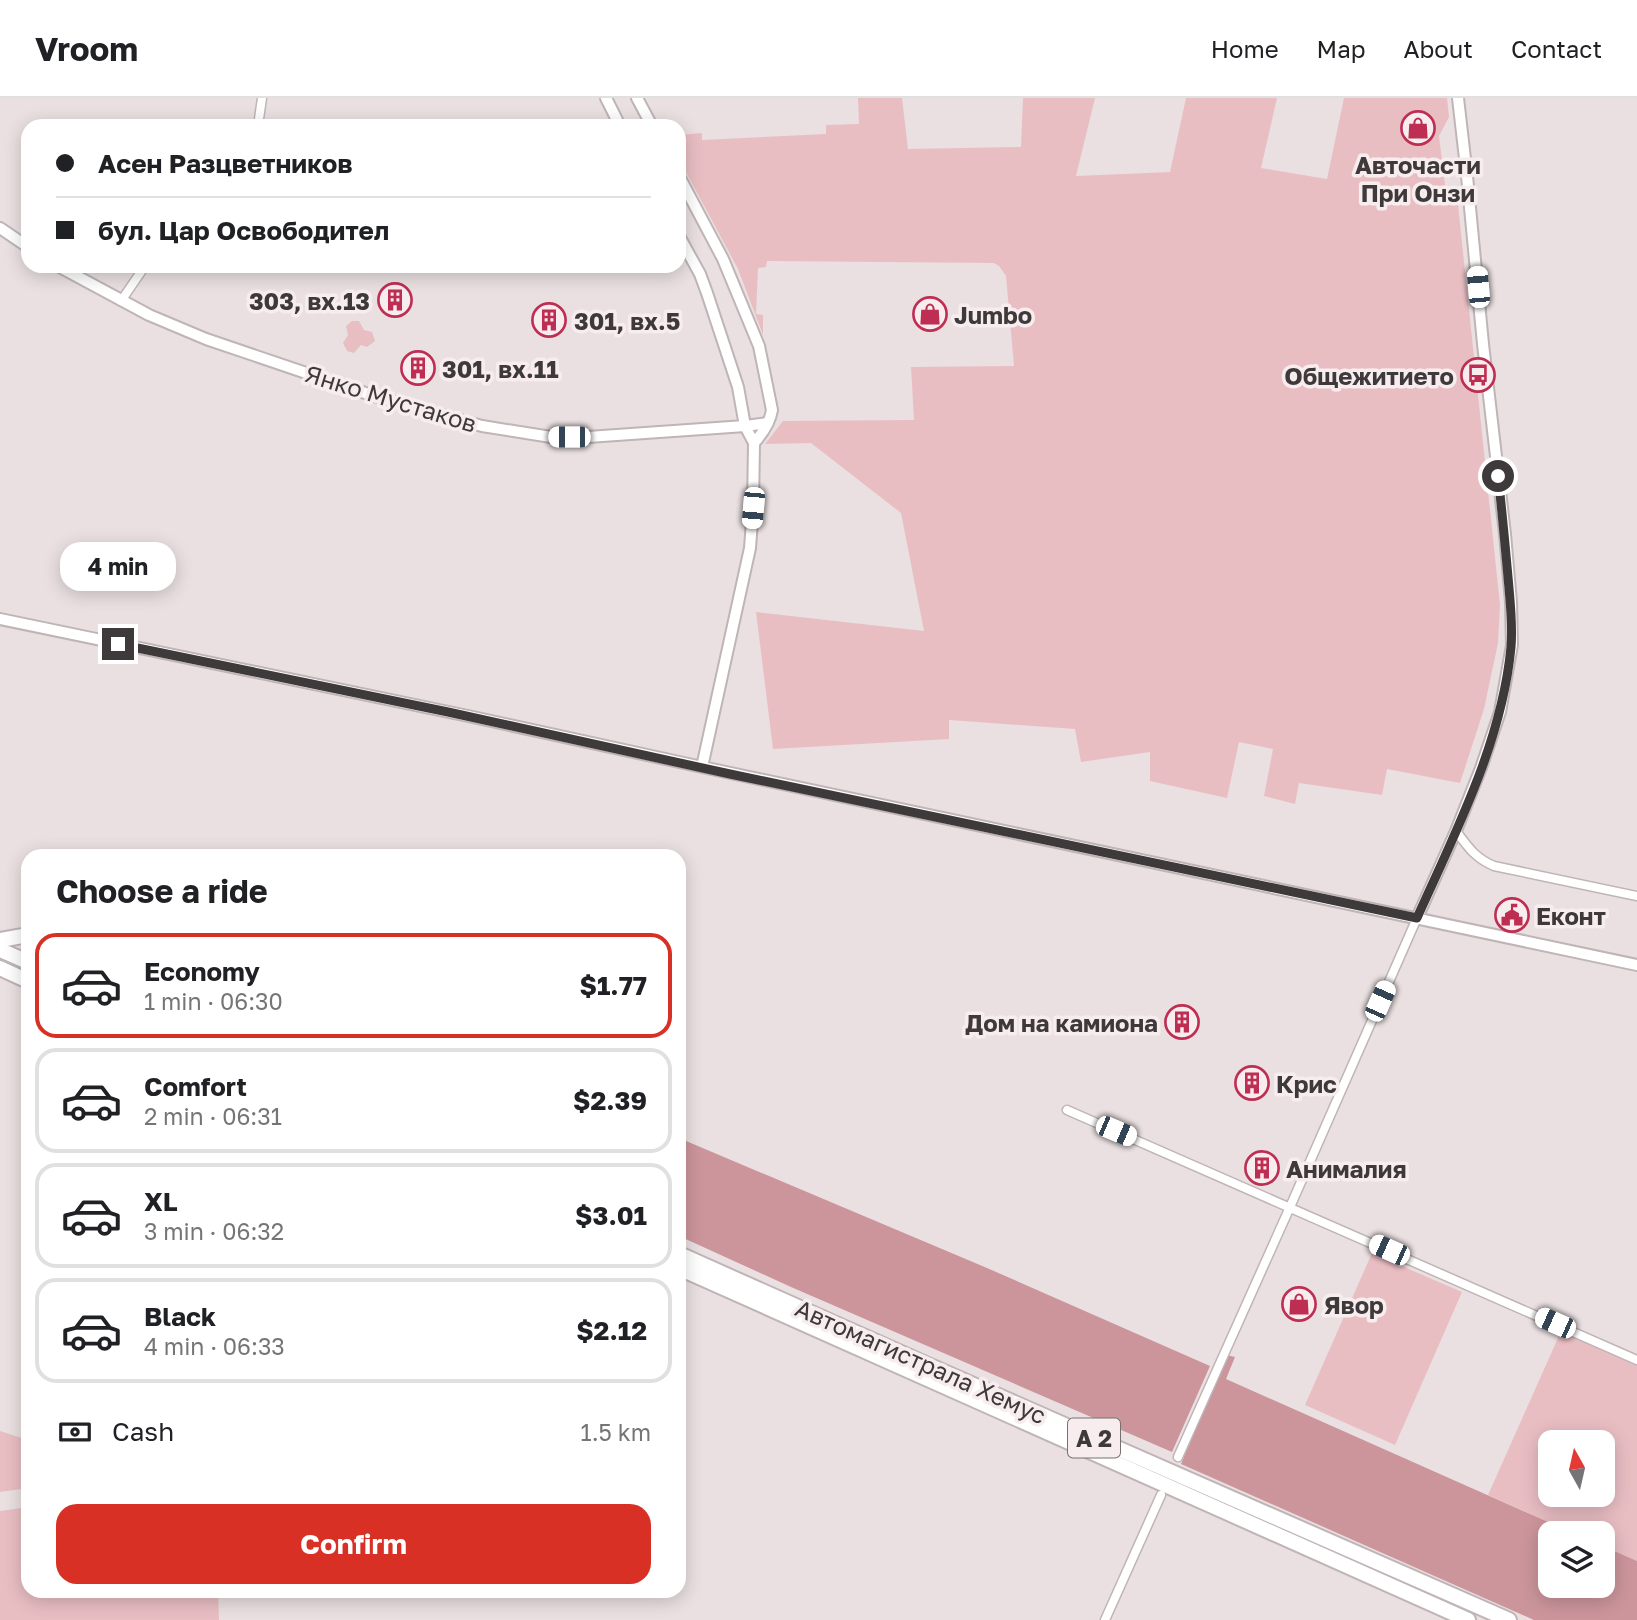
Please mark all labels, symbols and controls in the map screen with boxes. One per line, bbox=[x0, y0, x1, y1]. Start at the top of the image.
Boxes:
text: Vroom bbox=[35, 29, 138, 68]
text: Home bbox=[1211, 34, 1279, 63]
text: Map bbox=[1317, 34, 1366, 63]
text: About bbox=[1404, 34, 1473, 63]
text: Contact bbox=[1511, 34, 1602, 63]
shop icon: Авточасти При Онзи bbox=[1399, 109, 1437, 147]
text: Асен Разцветников bbox=[98, 148, 352, 179]
place label: Авточасти При Онзи bbox=[1355, 150, 1481, 207]
text: бул. Цар Освободител bbox=[98, 215, 389, 246]
car bbox=[1466, 265, 1491, 309]
building icon: 303, вх.13 bbox=[376, 281, 414, 319]
place label: 303, вх.13 bbox=[249, 286, 370, 315]
shop icon: Jumbo bbox=[911, 295, 949, 333]
place label: Jumbo bbox=[954, 300, 1032, 329]
building icon: 301, вх.5 bbox=[530, 301, 568, 339]
place label: 301, вх.5 bbox=[574, 306, 680, 335]
building icon: 301, вх.11 bbox=[399, 349, 437, 387]
place label: 301, вх.11 bbox=[442, 354, 559, 383]
bus stop icon: Общежитието bbox=[1459, 356, 1497, 394]
street label: Янко Мустаков bbox=[302, 358, 480, 438]
place label: Общежитието bbox=[1284, 361, 1454, 390]
car bbox=[549, 427, 591, 448]
route start bbox=[1482, 460, 1514, 492]
car bbox=[741, 486, 766, 530]
callout: 4 min bbox=[60, 542, 176, 592]
text: 4 min bbox=[88, 552, 148, 580]
route end bbox=[102, 628, 134, 660]
text: Choose a ride bbox=[56, 872, 268, 910]
public building icon: Еконт bbox=[1493, 896, 1531, 934]
place label: Еконт bbox=[1536, 901, 1606, 930]
icon: car bbox=[60, 954, 123, 1017]
text: Economy bbox=[144, 956, 260, 987]
text: $1.77 bbox=[580, 970, 647, 1001]
car bbox=[1362, 978, 1399, 1024]
text: 1 min · 06:30 bbox=[144, 987, 283, 1015]
building icon: Дом на камиона bbox=[1163, 1003, 1201, 1041]
place label: Дом на камиона bbox=[965, 1008, 1158, 1037]
building icon: Крис bbox=[1233, 1064, 1271, 1102]
icon: car bbox=[60, 1069, 123, 1132]
place label: Крис bbox=[1276, 1069, 1337, 1098]
text: Comfort bbox=[144, 1071, 247, 1102]
text: $2.39 bbox=[573, 1085, 647, 1116]
text: 2 min · 06:31 bbox=[144, 1102, 282, 1130]
car bbox=[1093, 1113, 1140, 1149]
building icon: Анималия bbox=[1243, 1149, 1281, 1187]
place label: Анималия bbox=[1286, 1154, 1407, 1183]
icon: car bbox=[60, 1184, 123, 1247]
text: XL bbox=[144, 1186, 178, 1217]
text: $3.01 bbox=[575, 1200, 647, 1231]
text: 3 min · 06:32 bbox=[144, 1217, 284, 1245]
car bbox=[1366, 1232, 1413, 1268]
shop icon: Явор bbox=[1280, 1285, 1318, 1323]
place label: Явор bbox=[1324, 1290, 1384, 1319]
street label: Автомагистрала Хемус bbox=[791, 1293, 1051, 1429]
icon: car bbox=[60, 1299, 123, 1362]
text: Black bbox=[144, 1301, 216, 1332]
car bbox=[1532, 1305, 1579, 1341]
text: $2.12 bbox=[576, 1315, 647, 1346]
text: 4 min · 06:33 bbox=[144, 1332, 285, 1360]
icon: cash bbox=[56, 1413, 94, 1451]
text: Cash bbox=[112, 1416, 174, 1447]
text: 1.5 km bbox=[581, 1418, 651, 1446]
road number: A 2 bbox=[1068, 1418, 1120, 1457]
north arrow bbox=[1538, 1430, 1615, 1507]
map controls bbox=[1538, 1430, 1615, 1598]
button: Confirm bbox=[56, 1504, 651, 1584]
button: layers bbox=[1538, 1521, 1615, 1598]

